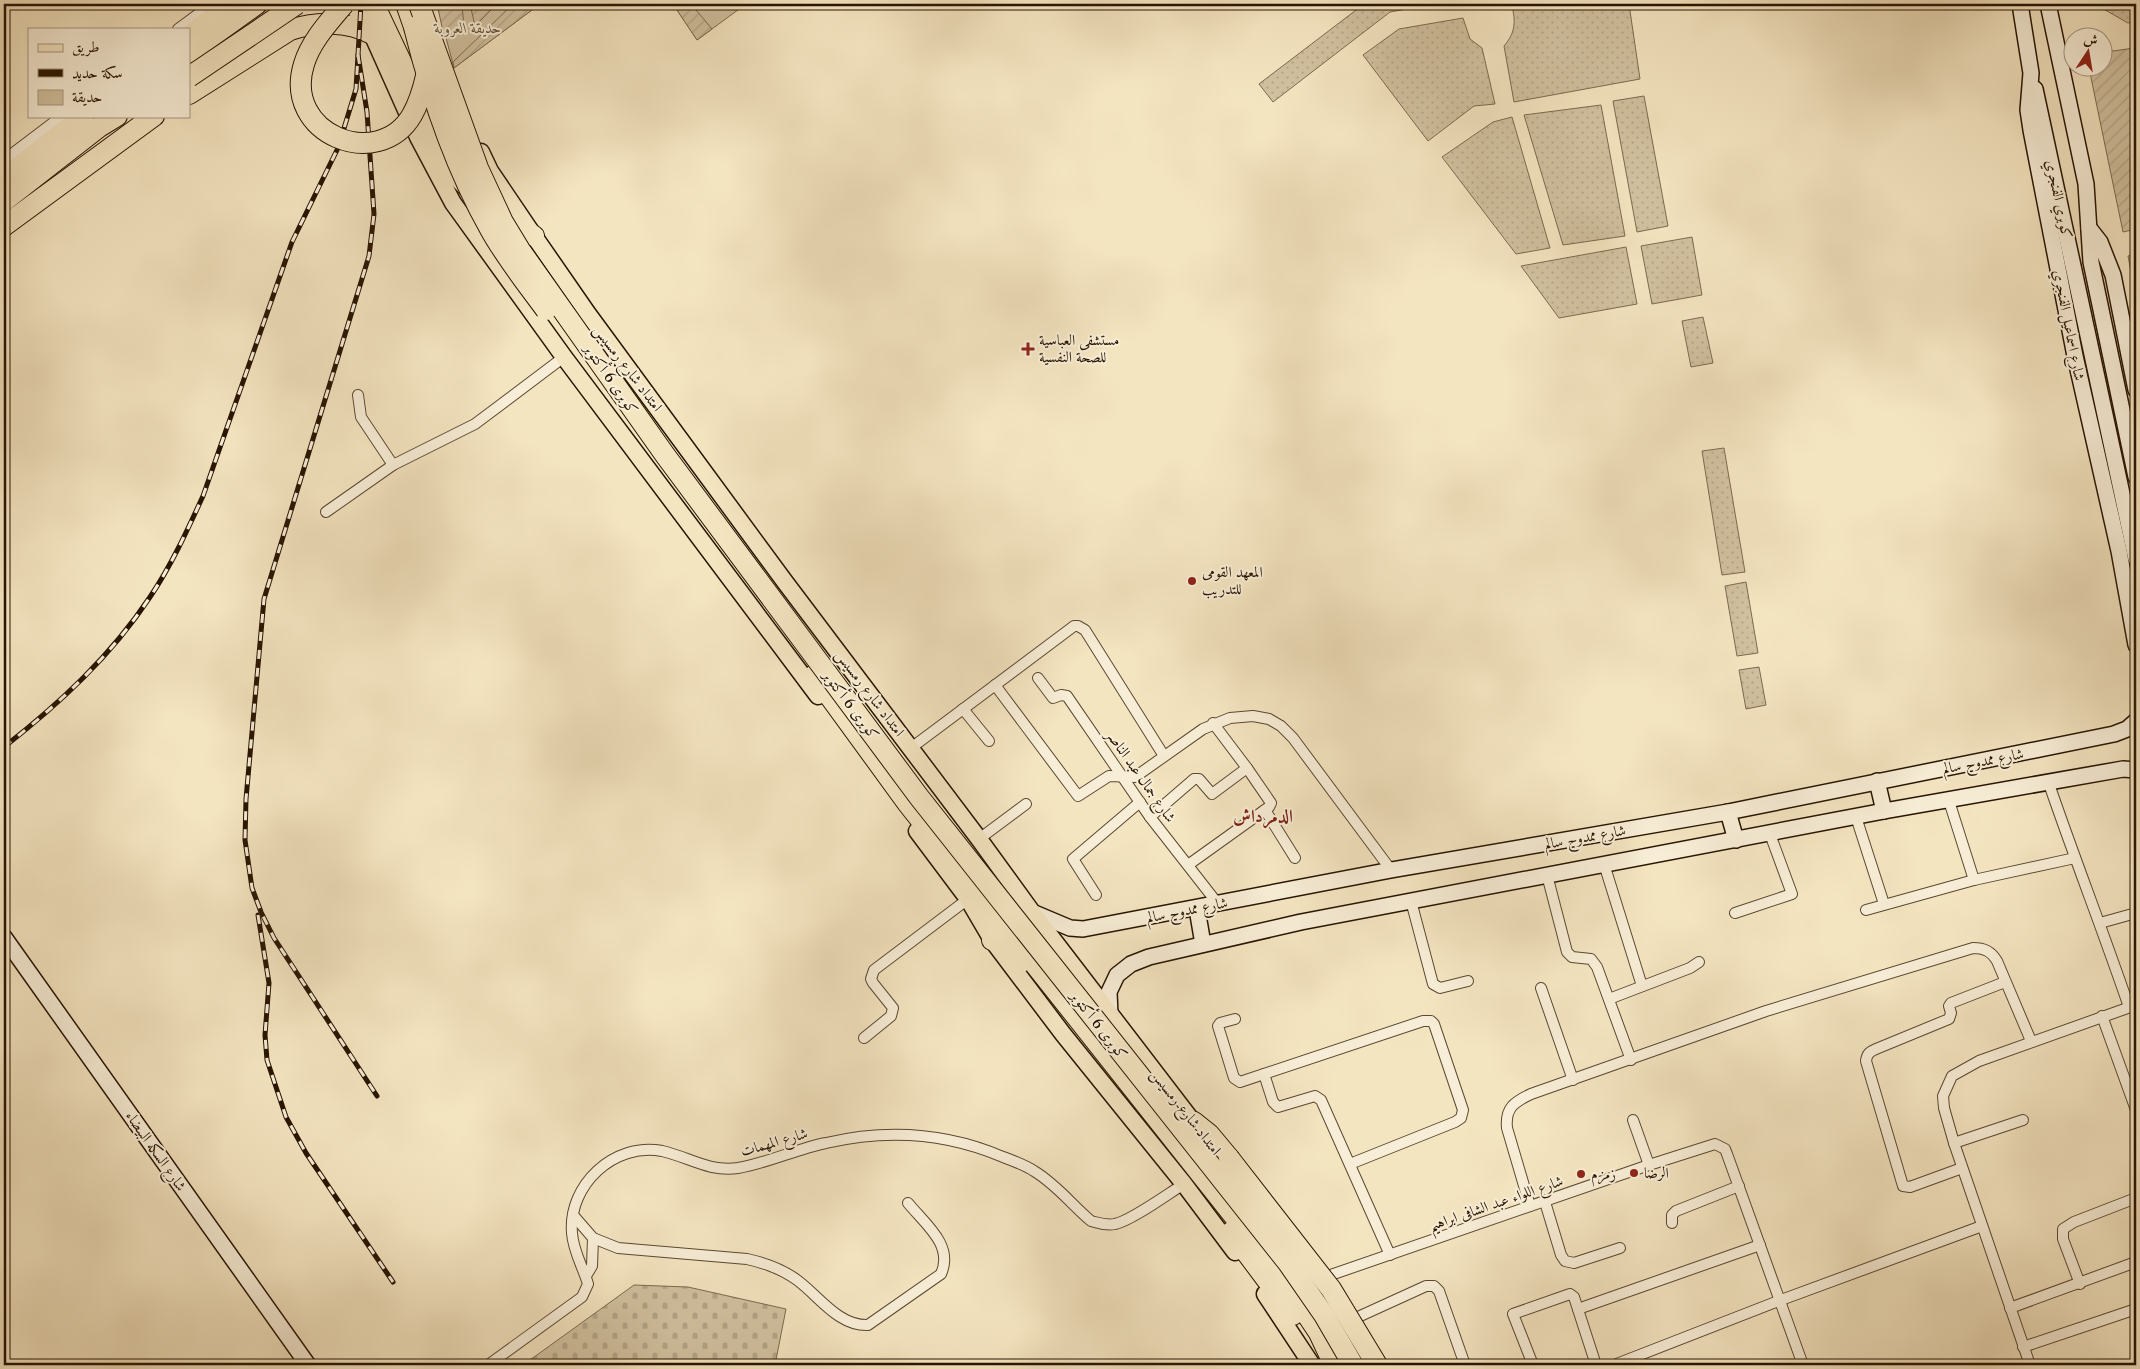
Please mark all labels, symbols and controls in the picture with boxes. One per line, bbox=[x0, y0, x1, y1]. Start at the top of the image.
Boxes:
park label: حديقة العروبة bbox=[433, 18, 501, 38]
legend bbox=[28, 28, 190, 118]
north arrow bbox=[2062, 28, 2112, 78]
text: ش bbox=[2082, 29, 2099, 50]
text: طريق bbox=[72, 37, 99, 57]
text: سكة حديد bbox=[72, 63, 122, 82]
text: حديقة bbox=[72, 87, 102, 106]
street label: كوبري الفنجري bbox=[2039, 158, 2077, 241]
street label: شارع اسماعيل الفنجري bbox=[2045, 268, 2090, 383]
street label: امتداد شارع رمسيس bbox=[586, 320, 667, 417]
place label: مستشفى العباسية للصحة النفسية bbox=[1039, 330, 1119, 366]
street label: كوبرى 6 أكتوبر bbox=[579, 337, 644, 418]
marker: مستشفى العباسية للصحة النفسية bbox=[1021, 342, 1035, 356]
place label: المعهد القومى للتدريب bbox=[1202, 562, 1263, 599]
marker: المعهد القومى للتدريب bbox=[1186, 575, 1198, 587]
street label: امتداد شارع رمسيس bbox=[828, 645, 909, 742]
street label: كوبرى 6 أكتوبر bbox=[818, 664, 885, 743]
street label: شارع جمال عبد الناصر bbox=[1098, 724, 1180, 828]
street label: شارع ممدوح سالم bbox=[1941, 743, 2026, 782]
district label: الدمرداش bbox=[1233, 805, 1293, 829]
street label: شارع ممدوح سالم bbox=[1543, 820, 1628, 857]
street label: شارع ممدوح سالم bbox=[1145, 892, 1230, 931]
street label: كوبرى 6 أكتوبر bbox=[1065, 984, 1133, 1063]
street label: امتداد شارع رمسيس bbox=[1144, 1065, 1226, 1161]
street label: شارع السكه البيضاء bbox=[119, 1107, 191, 1197]
street label: شارع المهمات bbox=[738, 1123, 811, 1164]
place label: الرضا bbox=[1644, 1163, 1669, 1182]
place label: زمزم bbox=[1591, 1164, 1616, 1187]
marker: الرضا bbox=[1628, 1167, 1640, 1179]
marker: زمزم bbox=[1575, 1168, 1587, 1180]
street label: شارع اللواء عبد الشافى ابراهيم bbox=[1426, 1171, 1567, 1240]

